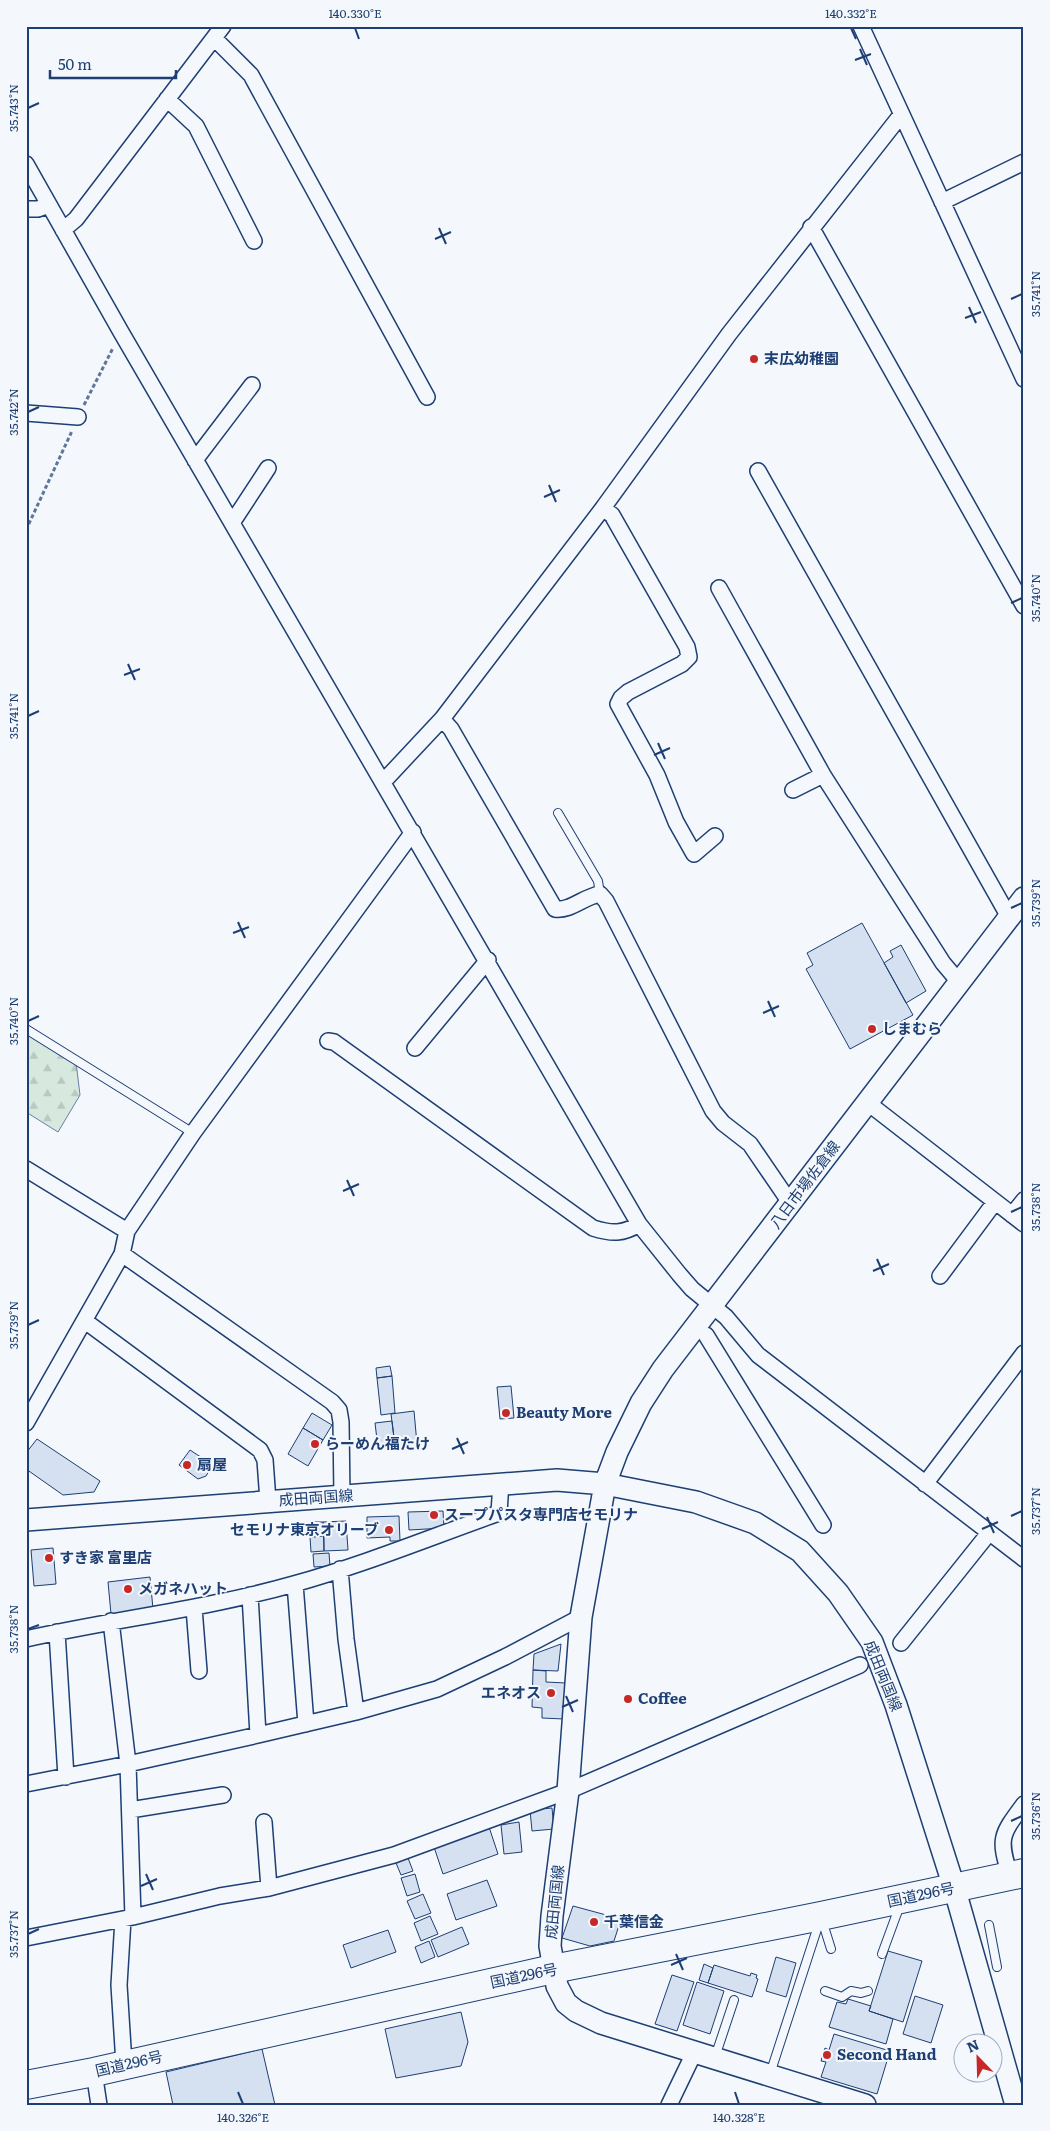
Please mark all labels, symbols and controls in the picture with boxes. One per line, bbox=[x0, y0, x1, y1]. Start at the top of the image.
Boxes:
text: 140.330°E bbox=[328, 4, 382, 22]
text: 140.332°E bbox=[825, 4, 877, 22]
scale bar bbox=[50, 48, 176, 80]
text: 50 m bbox=[58, 52, 92, 75]
text: 35.743°N bbox=[4, 84, 22, 132]
text: 35.741°N bbox=[1026, 271, 1044, 317]
place label: 末広幼稚園 bbox=[764, 346, 839, 369]
marker: 末広幼稚園 bbox=[748, 353, 760, 365]
text: 35.742°N bbox=[4, 388, 22, 436]
text: 35.740°N bbox=[1026, 574, 1044, 622]
text: 35.741°N bbox=[4, 693, 22, 739]
text: 35.739°N bbox=[1026, 879, 1044, 927]
text: 35.740°N bbox=[4, 997, 22, 1045]
place label: しまむら bbox=[882, 1016, 942, 1039]
marker: しまむら bbox=[866, 1023, 878, 1035]
street label: 八日市場佐倉線 bbox=[763, 1135, 845, 1233]
text: 35.738°N bbox=[1026, 1183, 1044, 1231]
text: 35.739°N bbox=[4, 1301, 22, 1349]
place label: Beauty More bbox=[516, 1400, 612, 1423]
marker: Beauty More bbox=[500, 1407, 512, 1419]
place label: らーめん福たけ bbox=[325, 1431, 430, 1454]
marker: らーめん福たけ bbox=[309, 1438, 321, 1450]
place label: 扇屋 bbox=[197, 1452, 227, 1475]
marker: 扇屋 bbox=[181, 1459, 193, 1471]
street label: 成田両国線 bbox=[278, 1482, 354, 1511]
text: 35.737°N bbox=[1026, 1487, 1044, 1535]
place label: スープパスタ専門店セモリナ bbox=[444, 1502, 638, 1525]
marker: スープパスタ専門店セモリナ bbox=[428, 1509, 440, 1521]
place label: セモリナ東京オリーブ bbox=[230, 1517, 379, 1540]
marker: セモリナ東京オリーブ bbox=[383, 1524, 395, 1536]
place label: すき家 富里店 bbox=[59, 1545, 152, 1568]
marker: すき家 富里店 bbox=[43, 1552, 55, 1564]
place label: メガネハット bbox=[138, 1576, 228, 1599]
marker: メガネハット bbox=[122, 1583, 134, 1595]
text: 35.738°N bbox=[4, 1605, 22, 1653]
street label: 成田両国線 bbox=[860, 1636, 909, 1715]
place label: エネオス bbox=[481, 1680, 541, 1703]
place label: Coffee bbox=[638, 1686, 687, 1709]
marker: エネオス bbox=[545, 1687, 557, 1699]
marker: Coffee bbox=[622, 1693, 634, 1705]
text: 35.736°N bbox=[1026, 1792, 1044, 1840]
street label: 成田両国線 bbox=[538, 1863, 569, 1940]
street label: 国道296号 bbox=[885, 1875, 957, 1912]
place label: 千葉信金 bbox=[604, 1909, 664, 1932]
text: 35.737°N bbox=[4, 1910, 22, 1958]
marker: 千葉信金 bbox=[588, 1916, 600, 1928]
street label: 国道296号 bbox=[488, 1956, 560, 1993]
north arrow bbox=[952, 2034, 1002, 2084]
text: N bbox=[963, 2034, 982, 2057]
place label: Second Hand bbox=[837, 2042, 937, 2065]
street label: 国道296号 bbox=[93, 2044, 165, 2081]
marker: Second Hand bbox=[821, 2049, 833, 2061]
text: 140.326°E bbox=[217, 2108, 269, 2126]
text: 140.328°E bbox=[713, 2108, 766, 2126]

